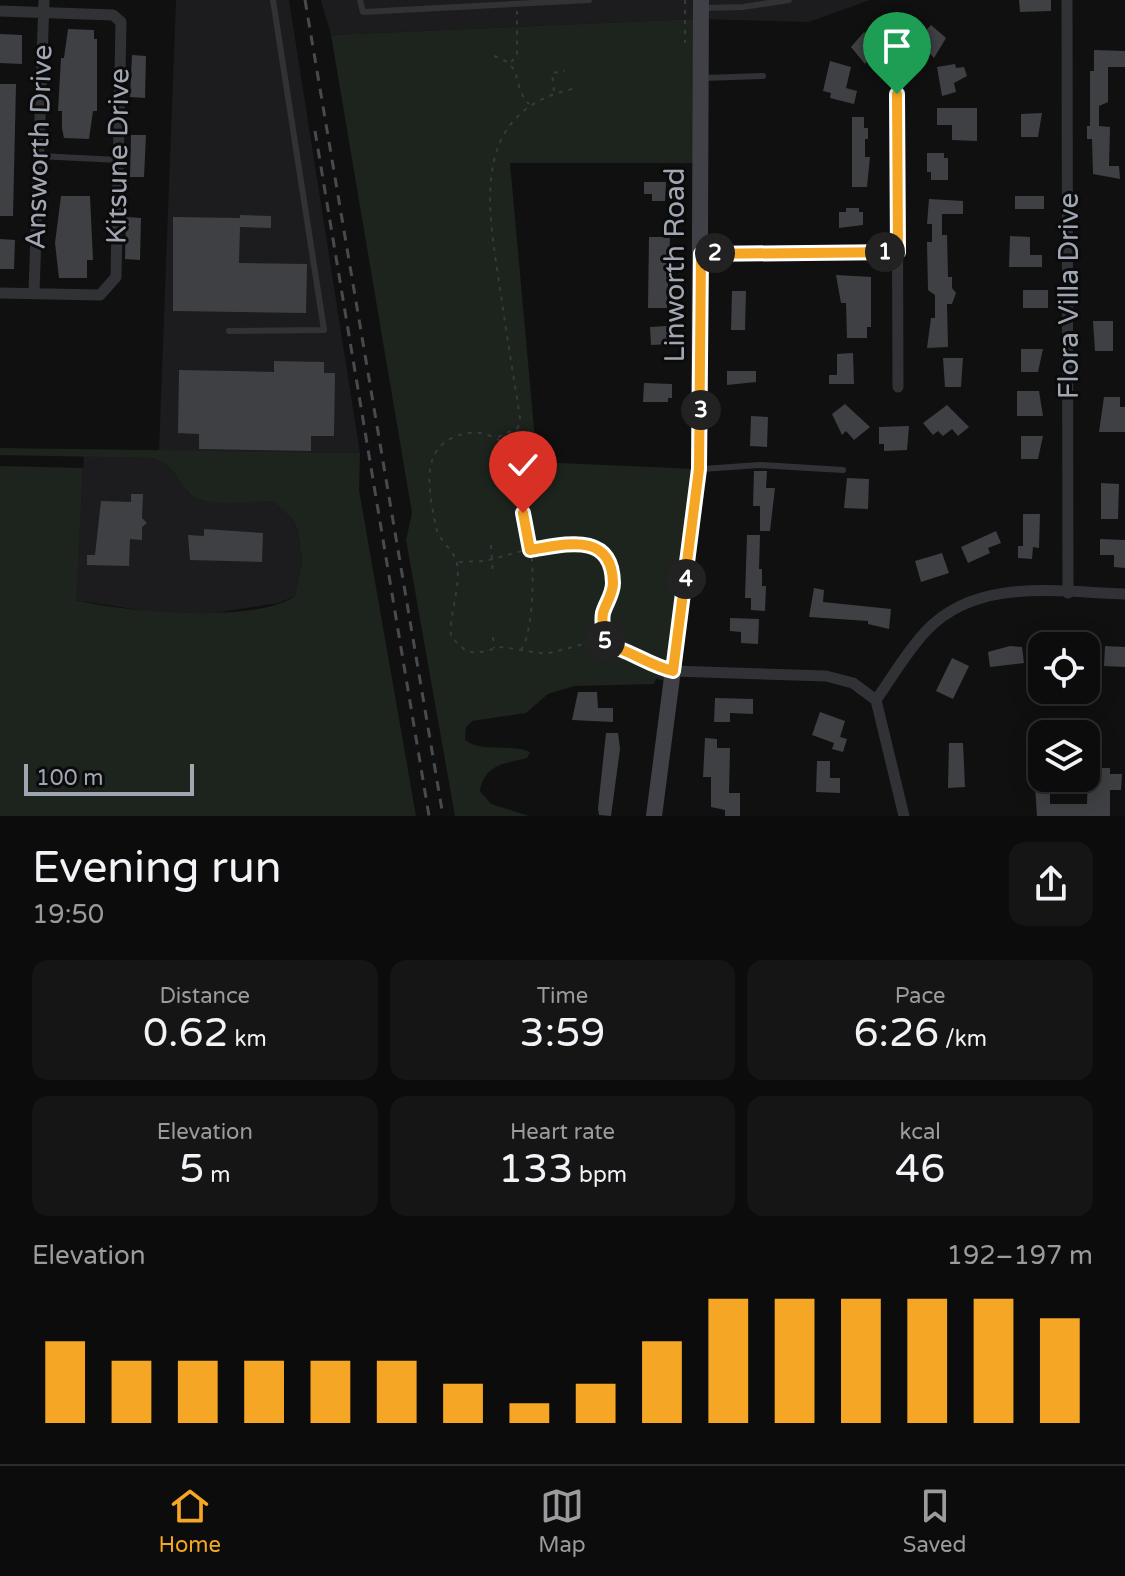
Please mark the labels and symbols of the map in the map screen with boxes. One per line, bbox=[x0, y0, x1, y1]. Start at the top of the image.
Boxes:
pin bbox=[863, 12, 931, 94]
street label: Answorth Drive bbox=[18, 44, 60, 250]
street label: Kitsune Drive bbox=[99, 68, 137, 244]
street label: Linworth Road bbox=[658, 167, 692, 363]
street label: Flora Villa Drive bbox=[1052, 193, 1086, 399]
pin: 1 bbox=[865, 232, 905, 272]
pin: 2 bbox=[695, 233, 735, 273]
pin: 3 bbox=[681, 390, 721, 430]
pin bbox=[489, 431, 557, 513]
pin: 4 bbox=[666, 559, 706, 599]
pin: 5 bbox=[585, 621, 625, 661]
scale bar bbox=[24, 760, 194, 796]

